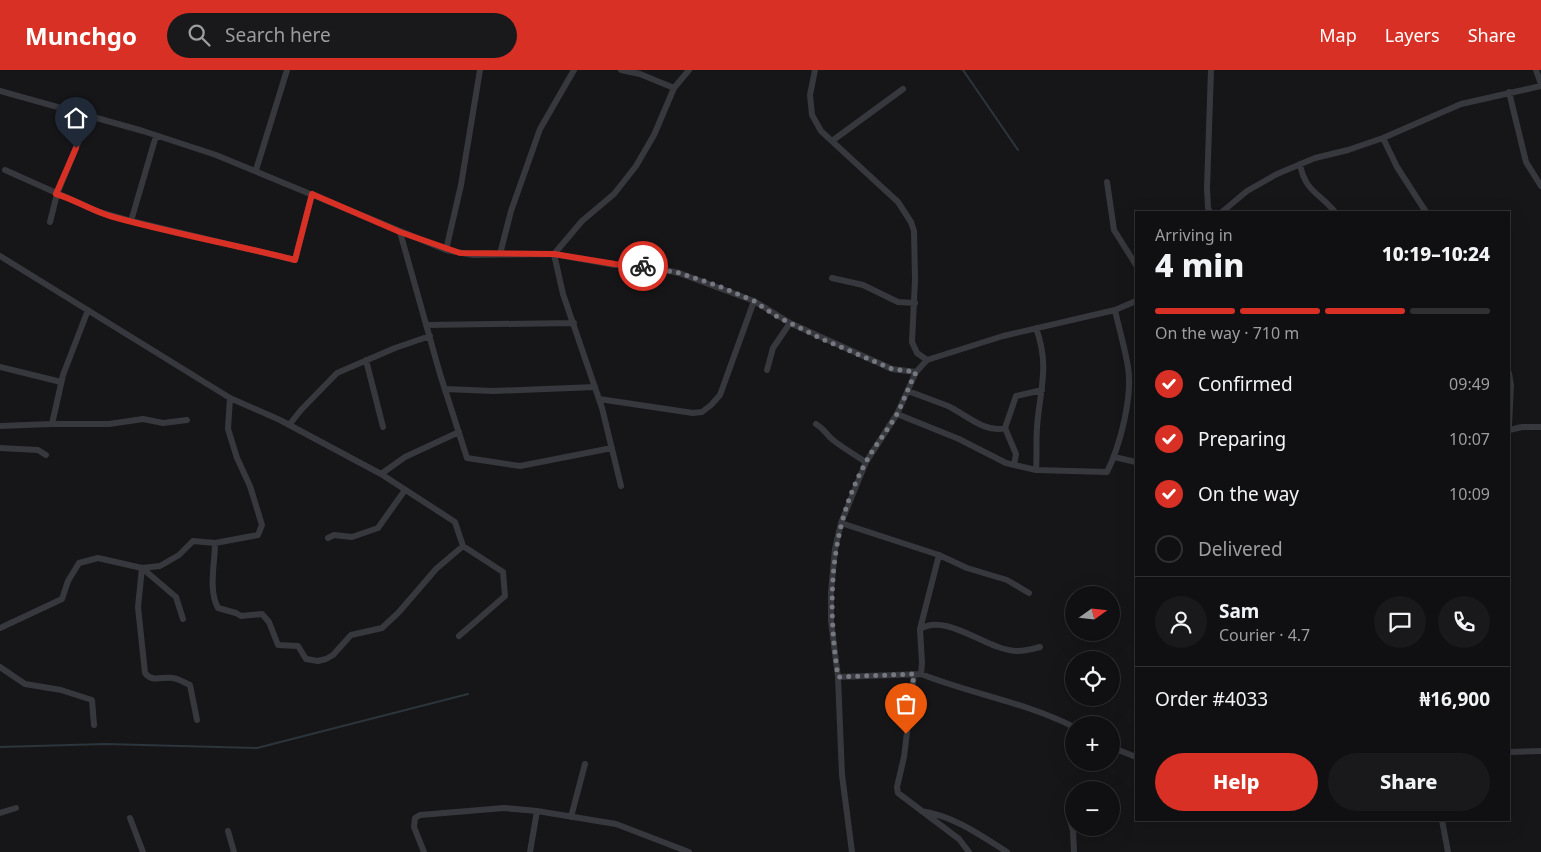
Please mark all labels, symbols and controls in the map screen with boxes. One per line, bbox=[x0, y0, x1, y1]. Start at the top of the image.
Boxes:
search box bbox=[167, 13, 517, 58]
text: Munchgo bbox=[25, 19, 137, 52]
icon: search bbox=[185, 21, 213, 49]
text: Search here bbox=[225, 22, 331, 48]
text: Map bbox=[1319, 23, 1357, 47]
text: Layers bbox=[1385, 23, 1440, 47]
text: Share bbox=[1468, 23, 1516, 47]
pin bbox=[55, 97, 97, 148]
icon: home bbox=[62, 104, 90, 132]
text: Arriving in bbox=[1155, 224, 1233, 246]
courier bbox=[618, 241, 668, 291]
text: 10:19–10:24 bbox=[1382, 241, 1490, 267]
text: 4 min bbox=[1155, 243, 1244, 286]
icon: bike bbox=[629, 252, 657, 280]
text: On the way · 710 m bbox=[1155, 322, 1299, 344]
icon: check bbox=[1155, 370, 1183, 398]
text: Confirmed bbox=[1198, 371, 1293, 397]
text: 09:49 bbox=[1449, 373, 1490, 395]
icon: check bbox=[1155, 425, 1183, 453]
text: Preparing bbox=[1198, 426, 1286, 452]
text: 10:07 bbox=[1449, 428, 1490, 450]
icon: check bbox=[1155, 480, 1183, 508]
text: On the way bbox=[1198, 481, 1299, 507]
text: 10:09 bbox=[1449, 483, 1490, 505]
text: Delivered bbox=[1198, 536, 1283, 562]
north arrow bbox=[1065, 586, 1120, 641]
map controls bbox=[1065, 586, 1120, 836]
button: person bbox=[1155, 596, 1207, 648]
button: chat bbox=[1374, 596, 1426, 648]
button: phone bbox=[1438, 596, 1490, 648]
text: Sam bbox=[1219, 598, 1259, 624]
text: Courier · 4.7 bbox=[1219, 624, 1310, 646]
button: locate bbox=[1065, 651, 1120, 706]
pin bbox=[885, 683, 927, 734]
text: Order #4033 bbox=[1155, 686, 1268, 712]
text: ₦16,900 bbox=[1419, 686, 1490, 712]
icon: bag bbox=[892, 690, 920, 718]
button: + bbox=[1065, 716, 1120, 771]
button: Help bbox=[1155, 753, 1318, 811]
button: Share bbox=[1328, 753, 1490, 811]
button: − bbox=[1065, 781, 1120, 836]

